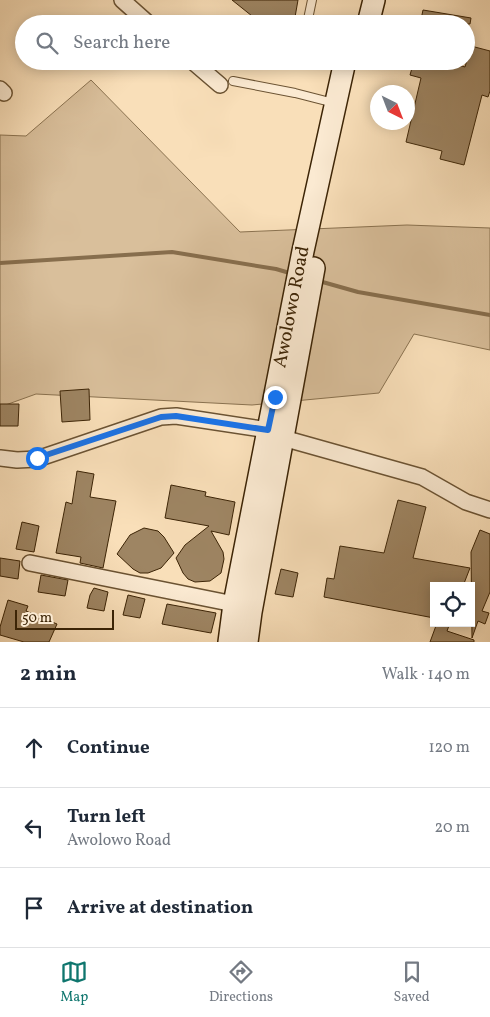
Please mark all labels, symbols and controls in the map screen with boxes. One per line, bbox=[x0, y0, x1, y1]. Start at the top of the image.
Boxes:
search box bbox=[15, 15, 475, 70]
icon: search bbox=[33, 29, 61, 57]
text: Search here bbox=[73, 30, 170, 56]
north arrow bbox=[370, 85, 415, 130]
street label: Awolowo Road bbox=[267, 244, 317, 370]
route end bbox=[264, 386, 287, 409]
route start bbox=[26, 447, 49, 470]
map controls bbox=[430, 582, 475, 627]
button: locate bbox=[430, 582, 475, 627]
scale bar bbox=[15, 607, 114, 630]
text: 50 m bbox=[22, 609, 52, 628]
text: 2 min bbox=[20, 660, 77, 689]
text: Walk · 140 m bbox=[382, 664, 470, 686]
icon: ahead bbox=[20, 734, 48, 762]
text: Continue bbox=[67, 735, 150, 761]
text: 120 m bbox=[428, 737, 470, 759]
text: Turn left bbox=[67, 804, 146, 830]
icon: left bbox=[20, 814, 48, 842]
text: 20 m bbox=[435, 817, 470, 839]
text: Awolowo Road bbox=[67, 830, 171, 852]
icon: arrive bbox=[20, 894, 48, 922]
text: Arrive at destination bbox=[67, 895, 253, 921]
tab: Map bbox=[60, 958, 88, 1007]
tab: Directions bbox=[209, 958, 273, 1007]
tab: Saved bbox=[394, 958, 430, 1007]

